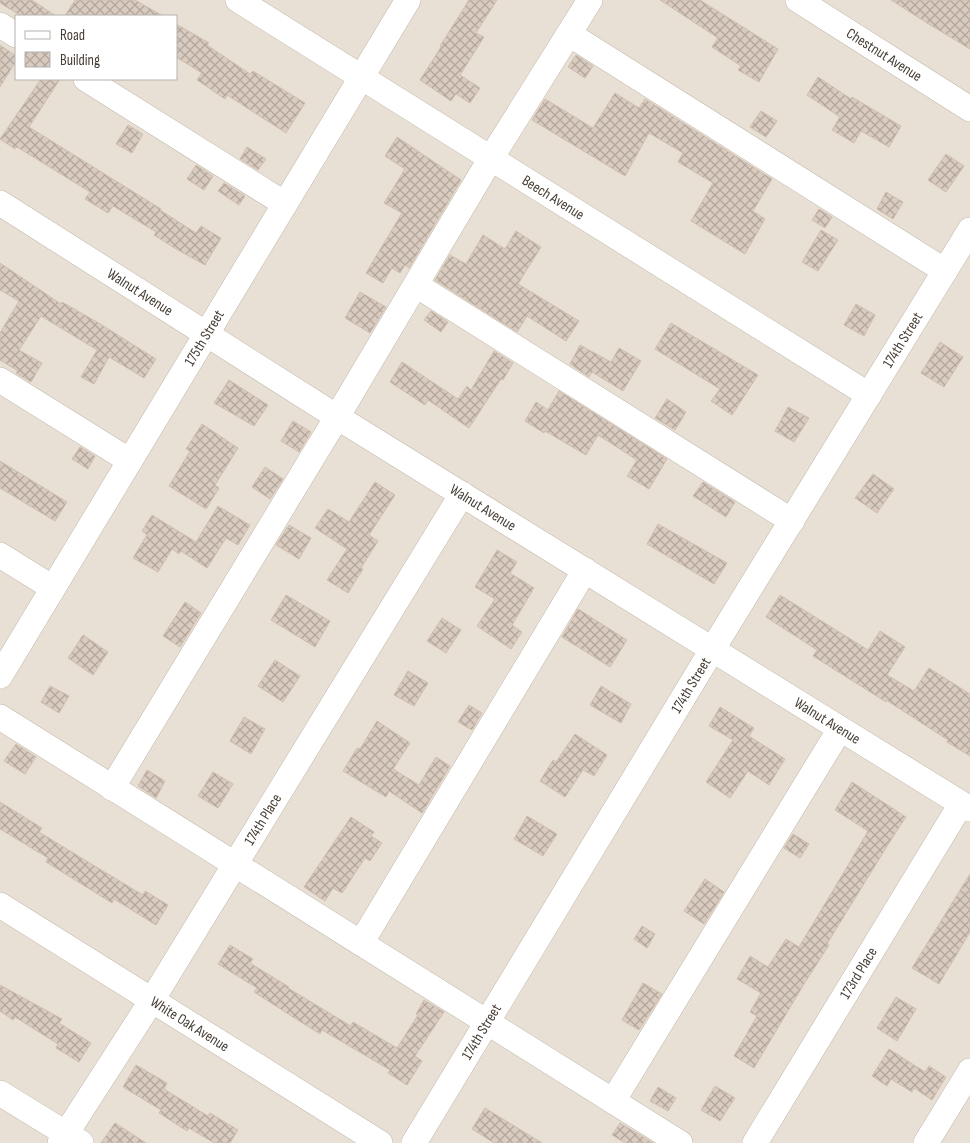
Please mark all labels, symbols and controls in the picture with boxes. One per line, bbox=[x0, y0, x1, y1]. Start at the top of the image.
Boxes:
legend bbox=[15, 15, 178, 80]
street label: Chestnut Avenue bbox=[843, 24, 926, 86]
text: Road bbox=[60, 26, 85, 45]
text: Building bbox=[60, 51, 100, 70]
street label: Beech Avenue bbox=[518, 171, 588, 224]
street label: Walnut Avenue bbox=[104, 264, 177, 320]
street label: 175th Street bbox=[180, 306, 229, 369]
street label: 174th Street bbox=[878, 308, 927, 371]
street label: Walnut Avenue bbox=[446, 480, 520, 535]
street label: 174th Street bbox=[667, 653, 715, 717]
street label: Walnut Avenue bbox=[791, 693, 864, 748]
street label: 174th Place bbox=[240, 790, 286, 849]
street label: 173rd Place bbox=[835, 944, 881, 1002]
street label: White Oak Avenue bbox=[147, 992, 233, 1056]
street label: 174th Street bbox=[457, 1000, 506, 1063]

